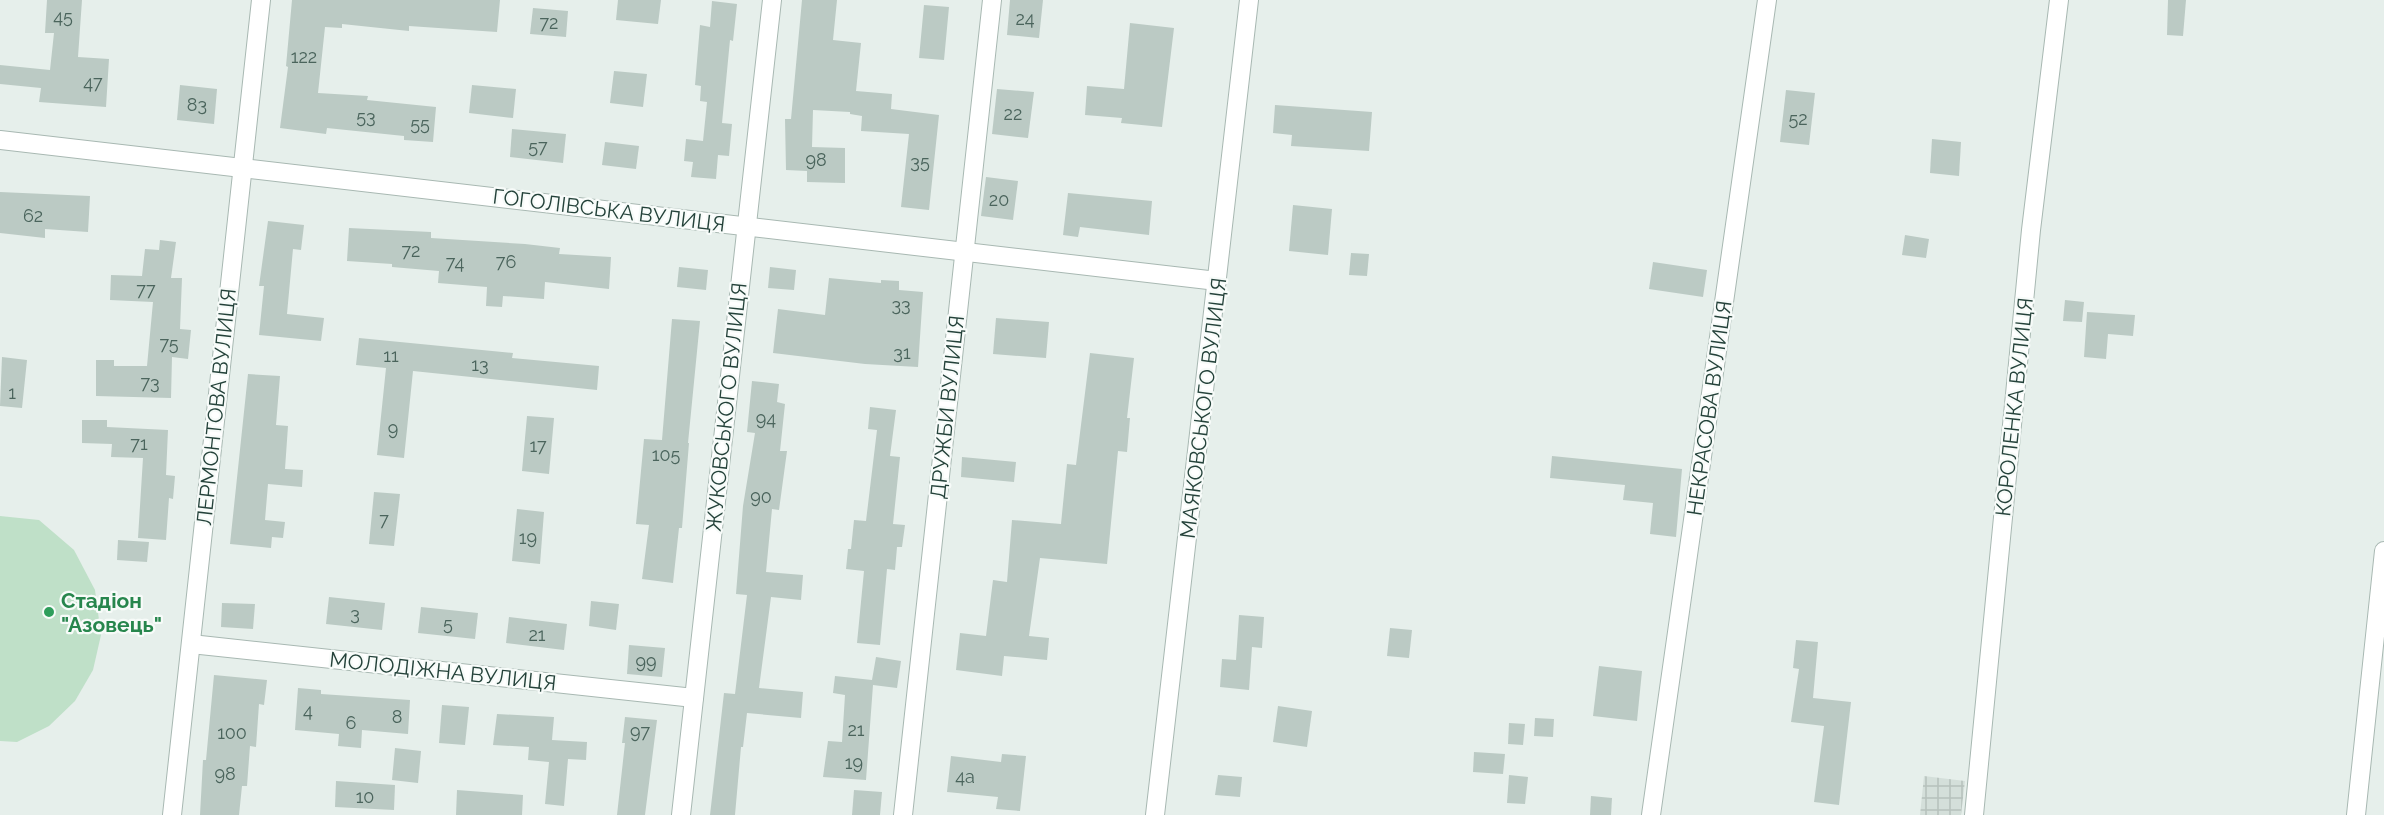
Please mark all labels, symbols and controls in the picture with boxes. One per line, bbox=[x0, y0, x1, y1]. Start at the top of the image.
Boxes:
house number: 45 bbox=[53, 6, 73, 27]
house number: 24 bbox=[1015, 8, 1035, 29]
house number: 72 bbox=[539, 12, 559, 33]
house number: 122 bbox=[291, 46, 317, 67]
house number: 47 bbox=[83, 72, 103, 93]
house number: 83 bbox=[187, 94, 207, 115]
house number: 22 bbox=[1004, 103, 1022, 124]
house number: 53 bbox=[356, 106, 376, 127]
house number: 52 bbox=[1788, 108, 1808, 129]
house number: 55 bbox=[410, 113, 430, 134]
house number: 57 bbox=[528, 136, 548, 157]
house number: 98 bbox=[805, 149, 827, 170]
house number: 35 bbox=[910, 151, 930, 172]
street label: ГОГОЛІВСЬКА ВУЛИЦЯ bbox=[491, 183, 727, 237]
house number: 20 bbox=[989, 189, 1009, 210]
house number: 62 bbox=[23, 205, 43, 226]
house number: 72 bbox=[401, 240, 421, 261]
house number: 76 bbox=[496, 251, 516, 272]
house number: 74 bbox=[446, 252, 464, 273]
street label: МАЯКОВСЬКОГО ВУЛИЦЯ bbox=[1175, 276, 1231, 540]
house number: 77 bbox=[136, 279, 156, 300]
street label: ЖУКОВСЬКОГО ВУЛИЦЯ bbox=[700, 281, 752, 533]
street label: ЛЕРМОНТОВА ВУЛИЦЯ bbox=[191, 287, 241, 527]
house number: 33 bbox=[891, 294, 911, 315]
street label: КОРОЛЕНКА ВУЛИЦЯ bbox=[1990, 296, 2038, 518]
street label: НЕКРАСОВА ВУЛИЦЯ bbox=[1682, 299, 1736, 517]
street label: ДРУЖБИ ВУЛИЦЯ bbox=[925, 314, 969, 500]
house number: 75 bbox=[159, 333, 179, 354]
house number: 31 bbox=[893, 342, 911, 363]
house number: 11 bbox=[383, 345, 399, 366]
house number: 13 bbox=[471, 354, 489, 375]
house number: 73 bbox=[140, 372, 160, 393]
house number: 1 bbox=[8, 382, 16, 403]
house number: 94 bbox=[756, 408, 776, 429]
house number: 9 bbox=[388, 418, 398, 439]
house number: 71 bbox=[130, 433, 148, 454]
house number: 17 bbox=[529, 435, 547, 456]
house number: 105 bbox=[652, 444, 680, 465]
house number: 90 bbox=[750, 486, 772, 507]
house number: 7 bbox=[379, 509, 389, 530]
house number: 19 bbox=[519, 527, 537, 548]
place label: Стадіон "Азовець" bbox=[61, 588, 162, 637]
house number: 3 bbox=[350, 603, 360, 624]
marker: Стадіон "Азовець" bbox=[42, 605, 56, 619]
house number: 5 bbox=[443, 613, 453, 634]
house number: 21 bbox=[528, 624, 546, 645]
street label: МОЛОДІЖНА ВУЛИЦЯ bbox=[328, 647, 558, 695]
house number: 99 bbox=[635, 651, 657, 672]
house number: 4 bbox=[303, 700, 313, 721]
house number: 8 bbox=[392, 706, 402, 727]
house number: 6 bbox=[346, 712, 357, 733]
house number: 21 bbox=[847, 719, 865, 740]
house number: 97 bbox=[630, 721, 650, 742]
house number: 100 bbox=[217, 722, 247, 743]
house number: 19 bbox=[845, 752, 863, 773]
house number: 98 bbox=[214, 763, 236, 784]
house number: 4а bbox=[955, 766, 975, 787]
house number: 10 bbox=[356, 786, 374, 807]

